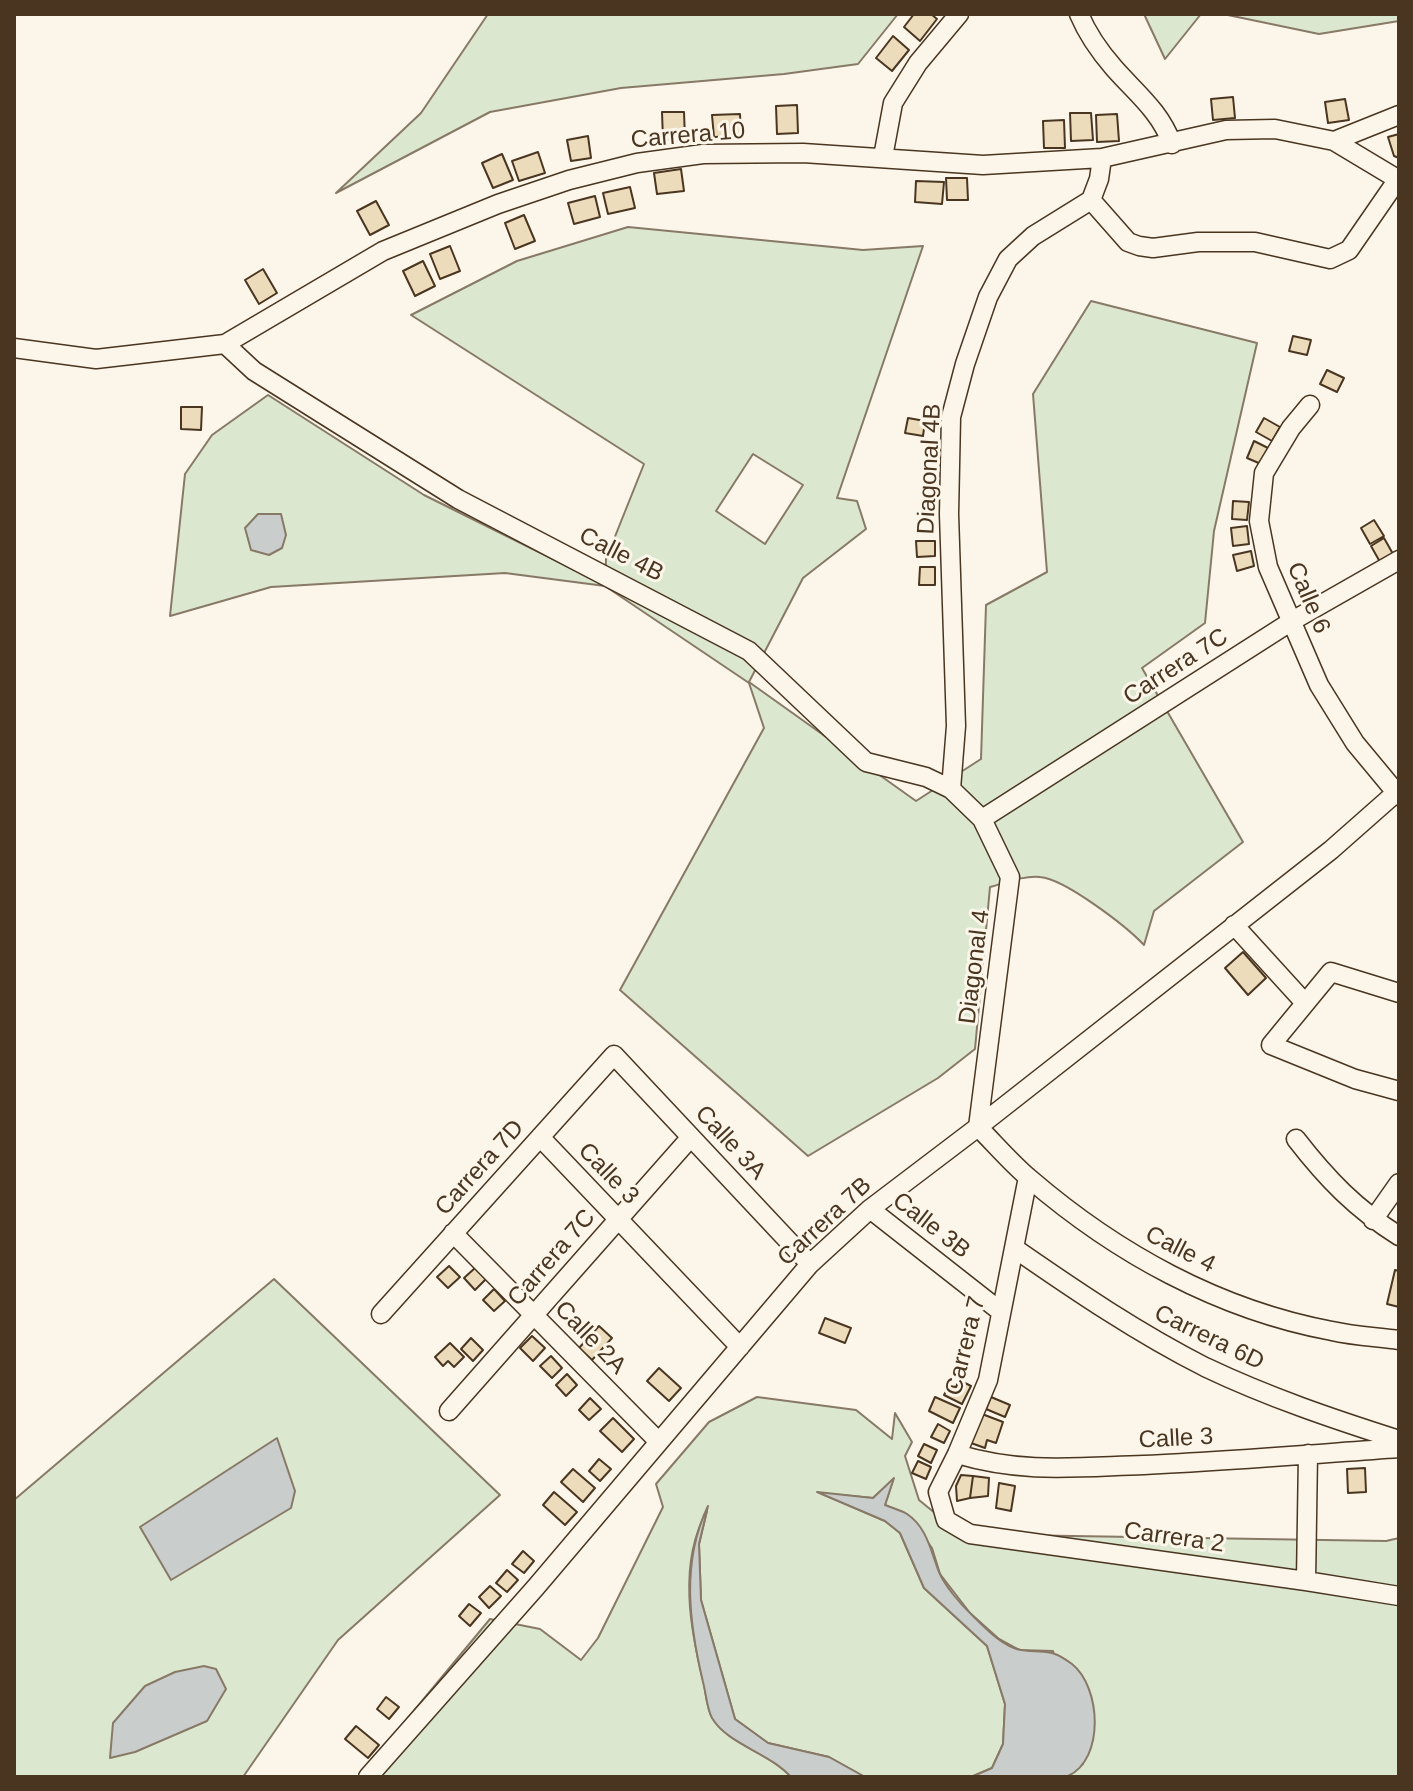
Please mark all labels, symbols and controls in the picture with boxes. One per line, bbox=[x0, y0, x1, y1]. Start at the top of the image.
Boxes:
street label: Carrera 10 bbox=[630, 117, 746, 155]
street label: Diagonal 4B bbox=[912, 403, 948, 535]
street label: Calle 4B bbox=[574, 522, 668, 588]
street label: Calle 6 bbox=[1280, 558, 1336, 638]
street label: Carrera 7C bbox=[1118, 623, 1234, 711]
street label: Diagonal 4 bbox=[954, 908, 996, 1026]
street label: Calle 3A bbox=[689, 1100, 771, 1186]
street label: Carrera 7D bbox=[430, 1114, 530, 1222]
street label: Calle 3 bbox=[572, 1137, 644, 1211]
street label: Carrera 7B bbox=[772, 1171, 878, 1273]
street label: Calle 3B bbox=[886, 1187, 976, 1265]
street label: Carrera 7C bbox=[502, 1204, 602, 1312]
street label: Calle 4 bbox=[1140, 1220, 1220, 1280]
street label: Carrera 7 bbox=[940, 1293, 992, 1399]
street label: Calle 2A bbox=[548, 1295, 632, 1381]
street label: Carrera 6D bbox=[1149, 1299, 1269, 1377]
street label: Calle 3 bbox=[1138, 1423, 1214, 1455]
street label: Carrera 2 bbox=[1122, 1517, 1226, 1559]

